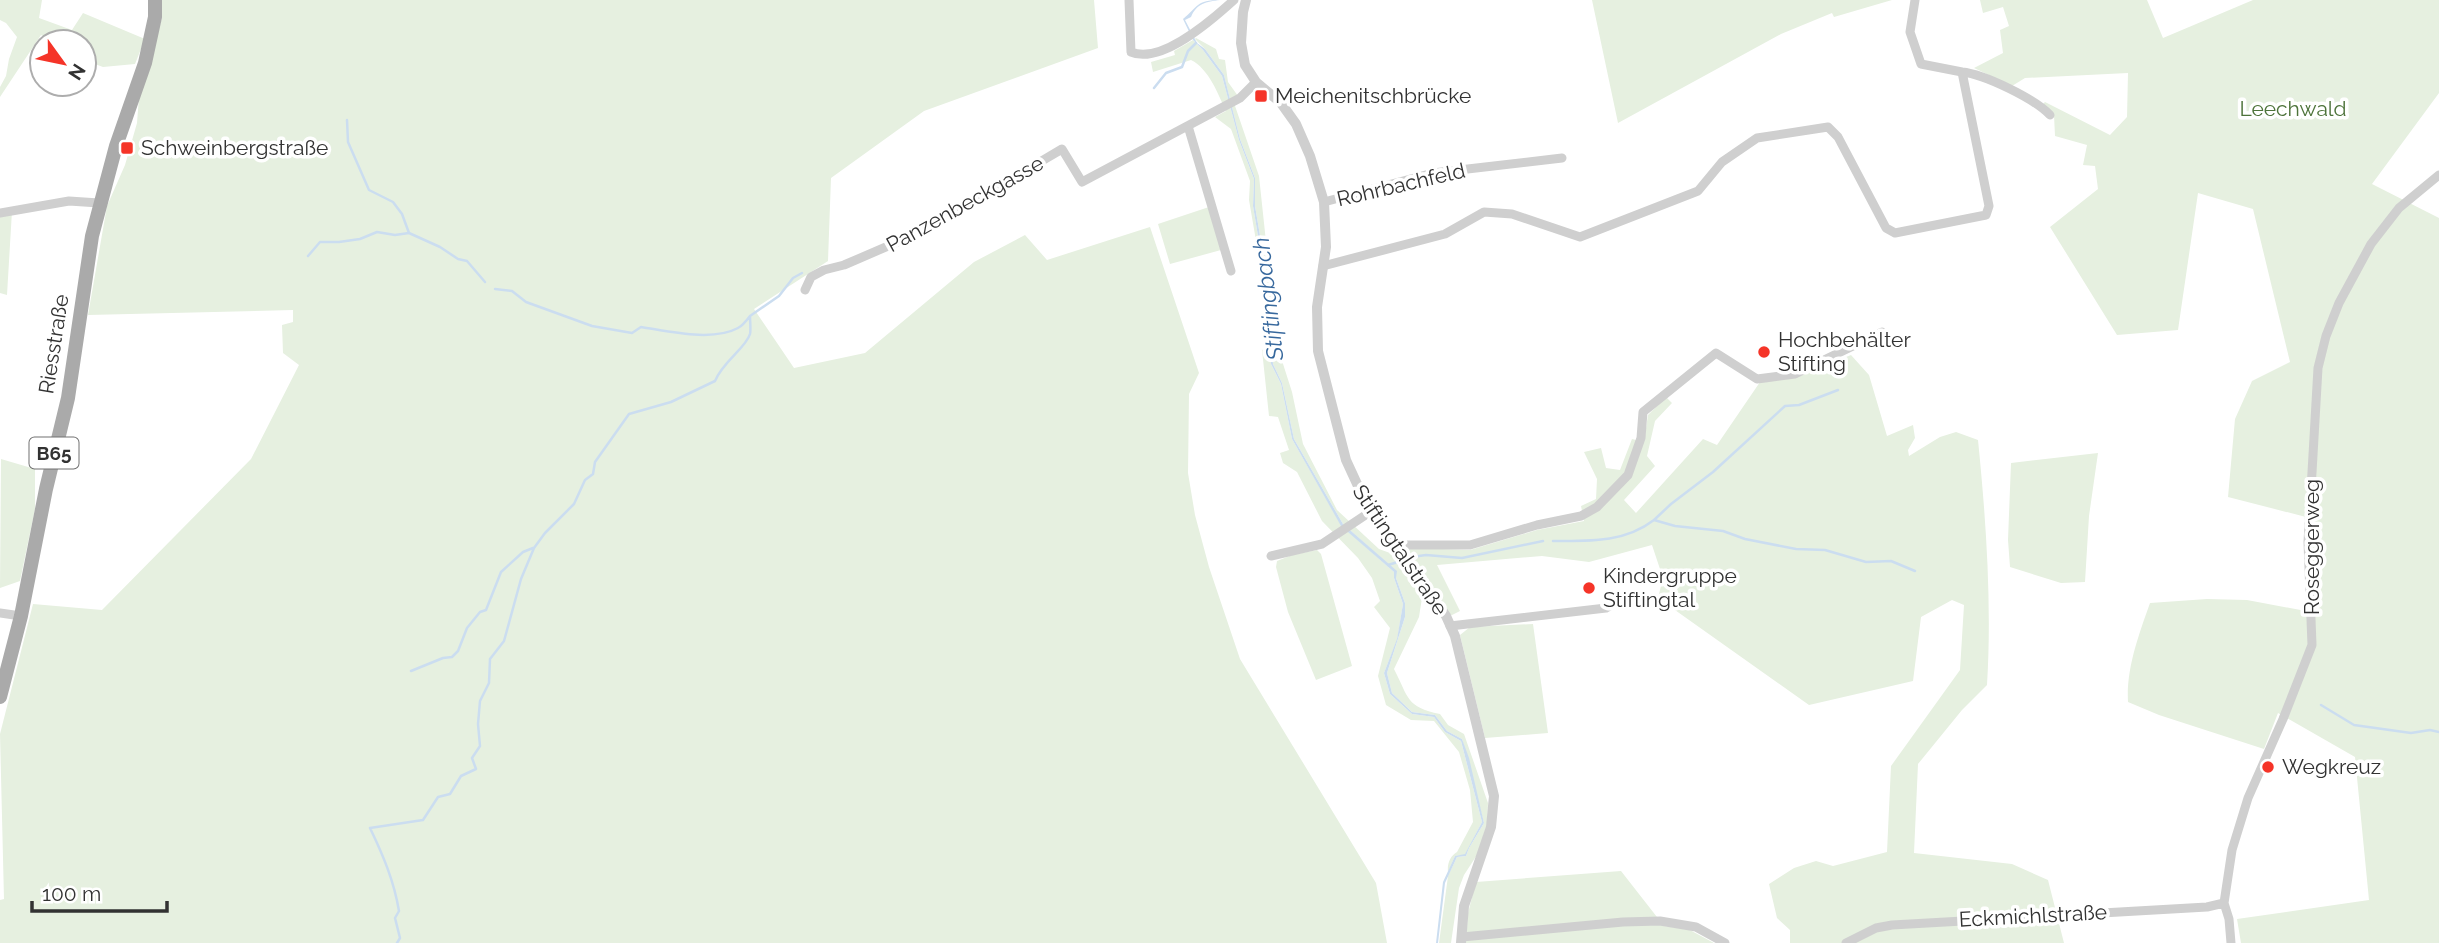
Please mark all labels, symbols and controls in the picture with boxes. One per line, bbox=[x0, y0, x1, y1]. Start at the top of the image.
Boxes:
north arrow bbox=[28, 28, 98, 98]
text: N bbox=[64, 60, 90, 84]
place label: Meichenitschbrücke bbox=[1275, 83, 1471, 108]
marker: Meichenitschbrücke bbox=[1253, 88, 1269, 104]
park label: Leechwald bbox=[2239, 96, 2347, 121]
place label: Schweinbergstraße bbox=[141, 135, 328, 160]
marker: Schweinbergstraße bbox=[119, 140, 135, 156]
street label: Panzenbeckgasse bbox=[882, 150, 1048, 257]
street label: Rohrbachfeld bbox=[1334, 158, 1468, 211]
water label: Stiftingbach bbox=[1247, 236, 1289, 363]
street label: Riesstraße bbox=[33, 292, 74, 396]
place label: Hochbehälter Stifting bbox=[1778, 327, 1911, 376]
marker: Hochbehälter Stifting bbox=[1756, 344, 1772, 360]
road number: B65 bbox=[30, 437, 78, 468]
street label: Roseggerweg bbox=[2299, 479, 2324, 615]
street label: Stiftingtalstraße bbox=[1348, 480, 1453, 620]
place label: Kindergruppe Stiftingtal bbox=[1603, 563, 1737, 612]
marker: Kindergruppe Stiftingtal bbox=[1581, 580, 1597, 596]
place label: Wegkreuz bbox=[2282, 754, 2381, 779]
marker: Wegkreuz bbox=[2260, 759, 2276, 775]
scale bar bbox=[32, 870, 166, 914]
text: 100 m bbox=[42, 881, 101, 906]
street label: Eckmichlstraße bbox=[1958, 899, 2108, 932]

